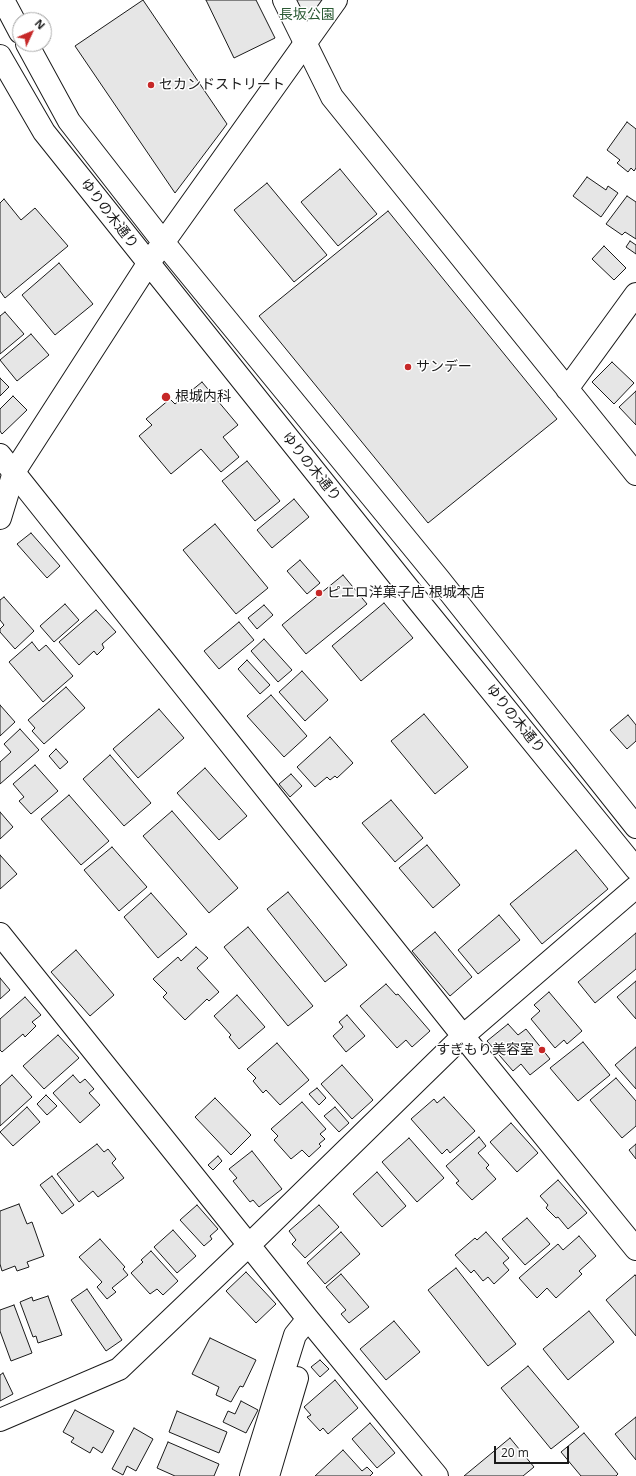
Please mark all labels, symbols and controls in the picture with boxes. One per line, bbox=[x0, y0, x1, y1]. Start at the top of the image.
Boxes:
park label: 長坂公園 bbox=[279, 7, 335, 23]
north arrow bbox=[12, 12, 52, 52]
text: N bbox=[32, 16, 49, 32]
place label: セカンドストリート bbox=[159, 77, 285, 93]
marker: セカンドストリート bbox=[146, 80, 156, 90]
street label: ゆりの木通り bbox=[77, 176, 141, 252]
place label: サンデー bbox=[416, 359, 472, 375]
marker: サンデー bbox=[403, 362, 413, 372]
place label: 根城内科 bbox=[175, 389, 231, 405]
marker: 根城内科 bbox=[160, 391, 172, 403]
street label: ゆりの木通り bbox=[278, 429, 344, 505]
place label: ピエロ洋菓子店 根城本店 bbox=[327, 585, 485, 601]
marker: ピエロ洋菓子店 根城本店 bbox=[314, 588, 324, 598]
street label: ゆりの木通り bbox=[482, 681, 548, 757]
place label: すぎもり美容室 bbox=[436, 1042, 534, 1058]
marker: すぎもり美容室 bbox=[537, 1045, 547, 1055]
scale bar bbox=[496, 1438, 571, 1464]
text: 20 m bbox=[501, 1444, 529, 1461]

